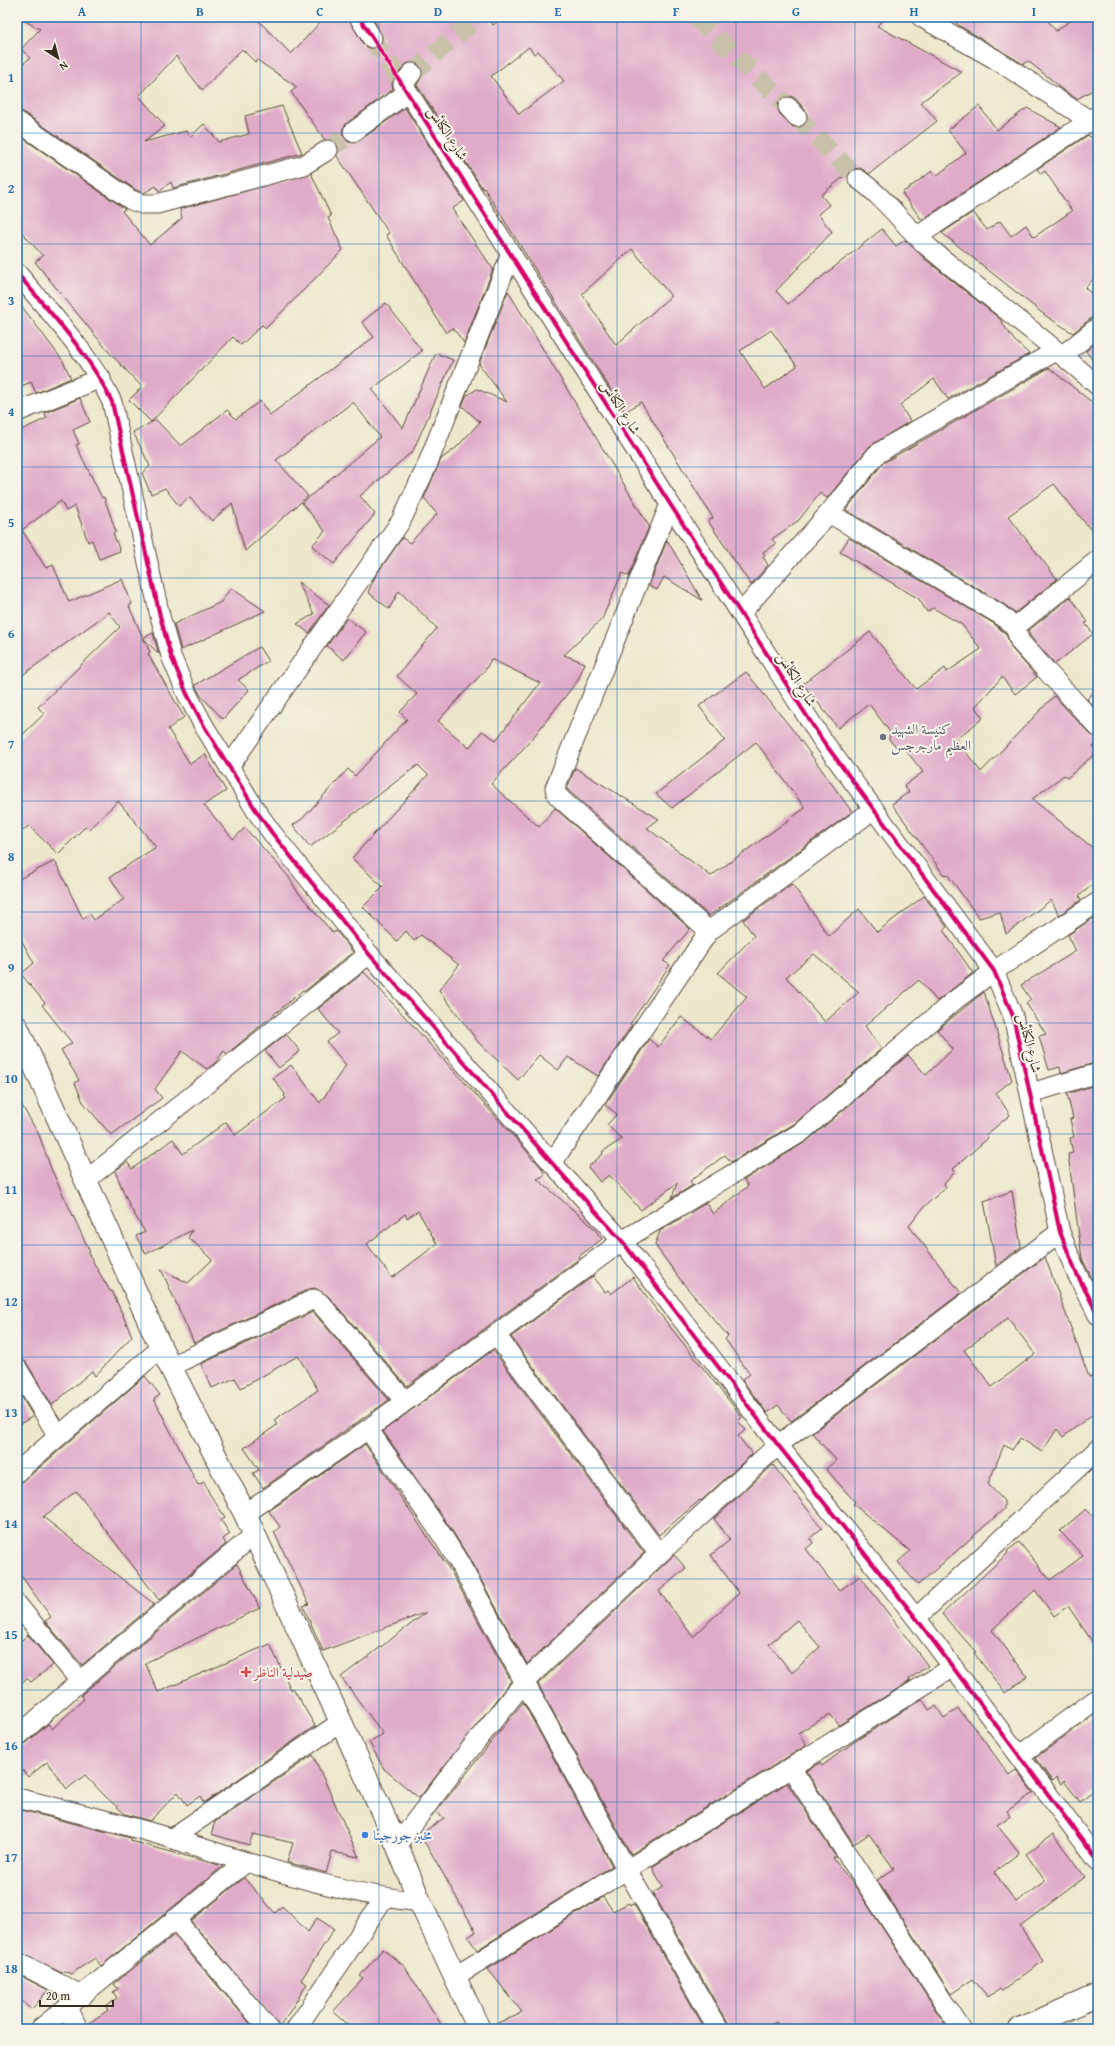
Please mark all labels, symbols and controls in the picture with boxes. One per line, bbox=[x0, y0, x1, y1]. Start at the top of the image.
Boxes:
text: A bbox=[78, 2, 87, 21]
text: B bbox=[196, 2, 204, 21]
text: C bbox=[316, 2, 324, 21]
text: D bbox=[434, 2, 442, 21]
text: E bbox=[555, 2, 562, 21]
text: F bbox=[673, 2, 680, 21]
text: G bbox=[792, 2, 800, 21]
text: H bbox=[909, 2, 919, 21]
text: I bbox=[1032, 2, 1036, 21]
north arrow bbox=[38, 38, 78, 78]
text: N bbox=[56, 57, 72, 75]
text: 1 bbox=[8, 68, 14, 87]
street label: شارع الكنائس bbox=[421, 102, 473, 165]
text: 2 bbox=[8, 179, 15, 198]
text: 3 bbox=[8, 291, 14, 310]
street label: شارع الكنائس bbox=[595, 376, 646, 439]
text: 4 bbox=[8, 402, 15, 421]
text: 5 bbox=[8, 513, 15, 532]
text: 6 bbox=[8, 624, 15, 643]
street label: شارع الكنائس bbox=[771, 648, 822, 711]
place label: كنيسة الشهيد العظيم مارجرجس bbox=[891, 719, 971, 759]
marker: كنيسة الشهيد العظيم مارجرجس bbox=[878, 732, 888, 742]
text: 7 bbox=[8, 735, 15, 754]
text: 8 bbox=[8, 847, 15, 866]
text: 9 bbox=[8, 958, 15, 977]
street label: شارع الكنائس bbox=[1011, 1011, 1047, 1075]
text: 10 bbox=[4, 1069, 18, 1088]
text: 11 bbox=[4, 1180, 18, 1199]
text: 12 bbox=[4, 1292, 18, 1311]
text: 13 bbox=[4, 1403, 18, 1422]
text: 14 bbox=[4, 1514, 18, 1533]
text: 15 bbox=[4, 1625, 18, 1644]
place label: صيدلية الناظر bbox=[252, 1662, 313, 1682]
marker: صيدلية الناظر bbox=[241, 1667, 251, 1677]
text: 16 bbox=[4, 1736, 18, 1755]
place label: مخبز جورجينا bbox=[373, 1825, 433, 1845]
marker: مخبز جورجينا bbox=[360, 1830, 370, 1840]
text: 17 bbox=[4, 1848, 18, 1867]
text: 18 bbox=[4, 1959, 18, 1978]
scale bar bbox=[40, 1982, 113, 2008]
text: 20 m bbox=[46, 1987, 70, 2004]

